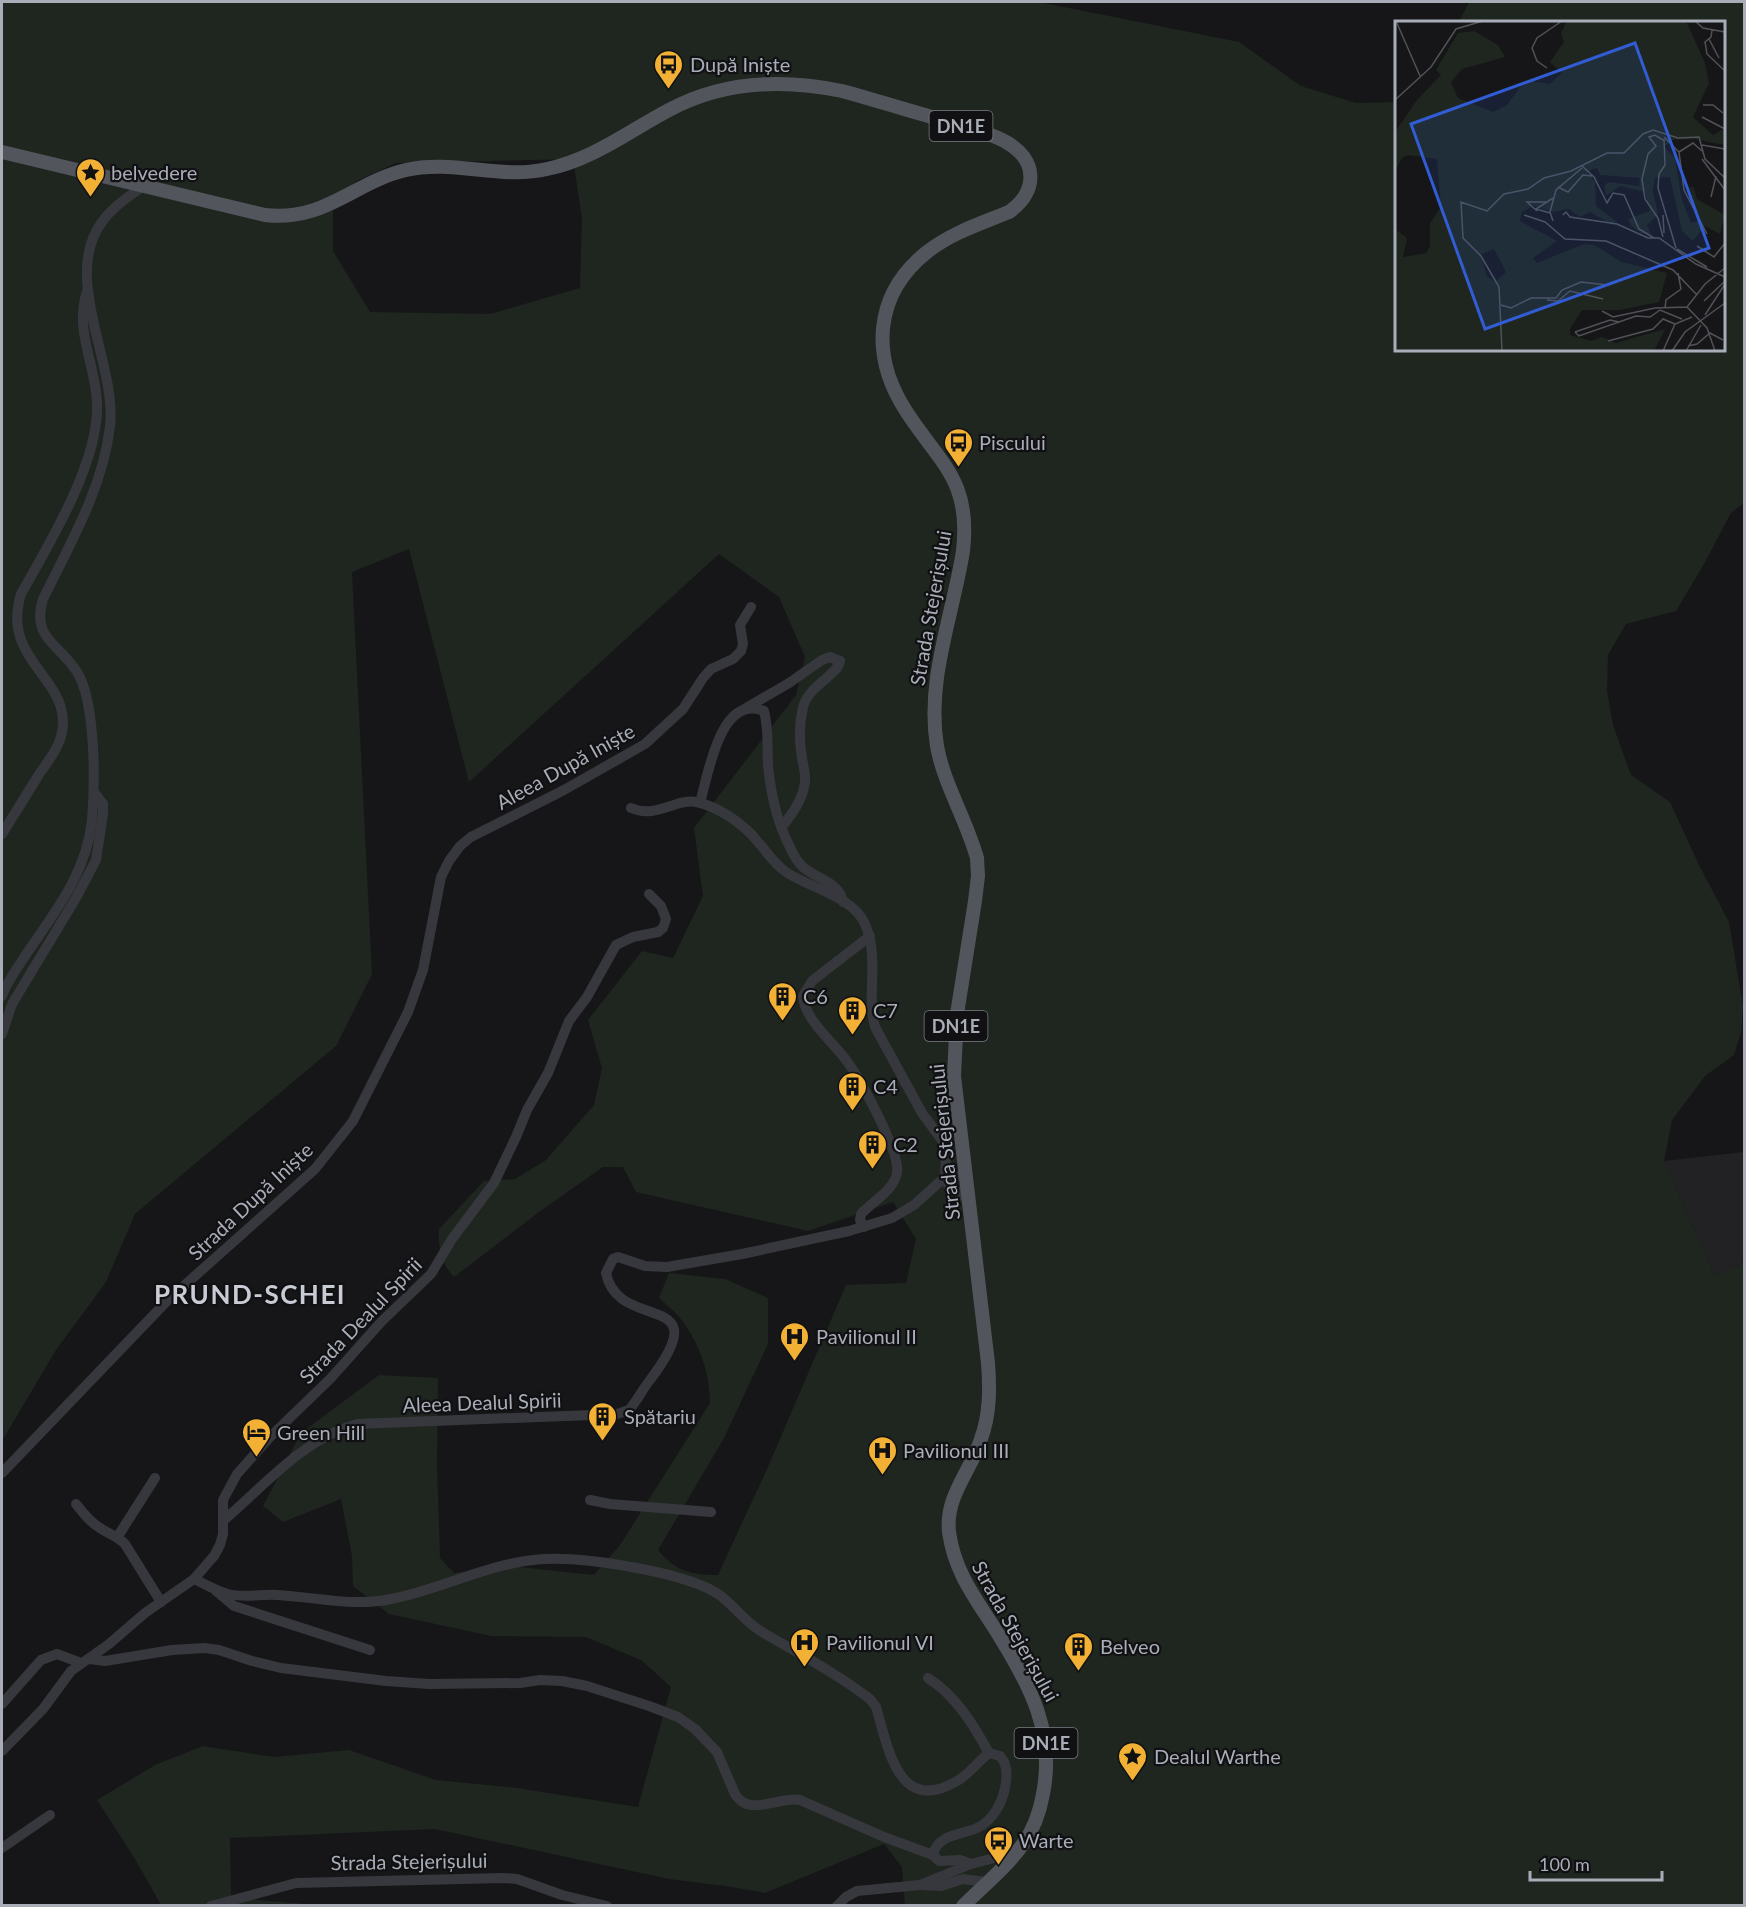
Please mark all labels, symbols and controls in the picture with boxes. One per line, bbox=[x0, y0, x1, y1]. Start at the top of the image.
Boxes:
inset map bbox=[1395, 21, 1725, 351]
bus stop icon: După Iniște bbox=[653, 48, 685, 90]
place label: După Iniște bbox=[690, 52, 790, 76]
road number: DN1E bbox=[930, 111, 992, 141]
place icon: belvedere bbox=[74, 156, 106, 198]
place label: belvedere bbox=[111, 160, 197, 184]
bus stop icon: Piscului bbox=[942, 426, 974, 468]
place label: Piscului bbox=[979, 430, 1046, 454]
street label: Strada Stejerișului bbox=[905, 529, 955, 687]
street label: Aleea După Iniște bbox=[492, 718, 638, 814]
building icon: C6 bbox=[766, 980, 798, 1022]
place label: C6 bbox=[803, 984, 828, 1008]
building icon: C7 bbox=[836, 994, 868, 1036]
place label: C7 bbox=[873, 998, 898, 1022]
road number: DN1E bbox=[924, 1011, 988, 1041]
street label: Strada Stejerișului bbox=[924, 1063, 964, 1221]
building icon: C4 bbox=[836, 1070, 868, 1112]
place label: C4 bbox=[873, 1074, 898, 1098]
building icon: C2 bbox=[856, 1128, 888, 1170]
place label: C2 bbox=[893, 1132, 918, 1156]
street label: Strada După Iniște bbox=[183, 1137, 317, 1265]
street label: Strada Dealul Spirii bbox=[294, 1252, 426, 1388]
district label: PRUND-SCHEI bbox=[154, 1278, 346, 1310]
hospital icon: Pavilionul II bbox=[779, 1320, 811, 1362]
place label: Pavilionul II bbox=[816, 1324, 917, 1348]
street label: Aleea Dealul Spirii bbox=[402, 1387, 562, 1417]
building icon: Spătariu bbox=[587, 1400, 619, 1442]
place label: Spătariu bbox=[624, 1404, 696, 1428]
hotel icon: Green Hill bbox=[240, 1416, 272, 1458]
place label: Green Hill bbox=[277, 1420, 365, 1444]
hospital icon: Pavilionul III bbox=[866, 1434, 898, 1476]
place label: Pavilionul III bbox=[903, 1438, 1009, 1462]
street label: Strada Stejerișului bbox=[967, 1557, 1065, 1705]
hospital icon: Pavilionul VI bbox=[789, 1626, 821, 1668]
place label: Pavilionul VI bbox=[826, 1630, 934, 1654]
building icon: Belveo bbox=[1063, 1630, 1095, 1672]
place label: Belveo bbox=[1100, 1634, 1160, 1658]
road number: DN1E bbox=[1014, 1728, 1078, 1758]
place icon: Dealul Warthe bbox=[1117, 1740, 1149, 1782]
place label: Dealul Warthe bbox=[1154, 1744, 1281, 1768]
bus stop icon: Warte bbox=[982, 1824, 1014, 1866]
place label: Warte bbox=[1019, 1828, 1073, 1852]
scale bar bbox=[1530, 1844, 1662, 1882]
street label: Strada Stejerișului bbox=[330, 1848, 488, 1874]
text: 100 m bbox=[1539, 1853, 1590, 1875]

